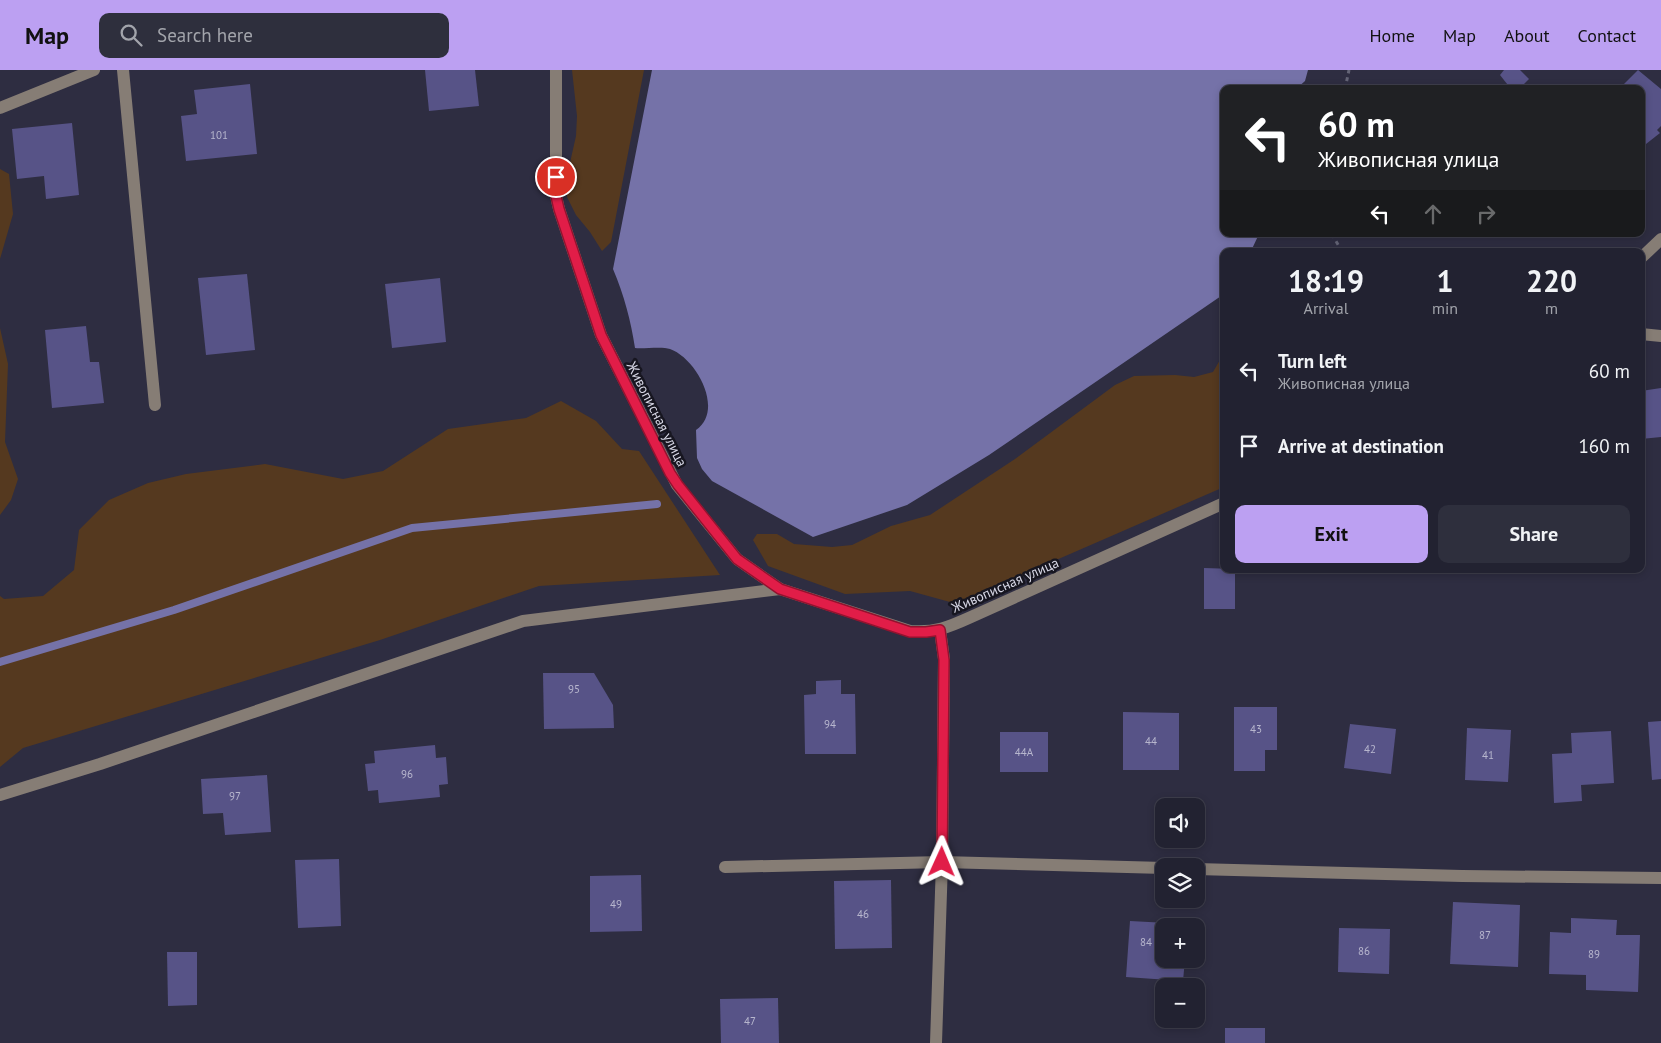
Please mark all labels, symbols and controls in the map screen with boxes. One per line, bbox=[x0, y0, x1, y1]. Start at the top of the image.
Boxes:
search box bbox=[99, 13, 449, 58]
text: Map bbox=[25, 20, 69, 51]
icon: search bbox=[117, 21, 145, 49]
text: Search here bbox=[157, 23, 253, 47]
text: Home bbox=[1369, 24, 1415, 47]
text: Map bbox=[1443, 24, 1476, 47]
text: About bbox=[1504, 24, 1550, 47]
text: Contact bbox=[1578, 24, 1636, 47]
text: 60 m bbox=[1318, 101, 1395, 147]
icon: left bbox=[1235, 105, 1300, 170]
house number: 101 bbox=[210, 128, 228, 142]
text: Живописная улица bbox=[1318, 145, 1499, 173]
pin bbox=[535, 156, 577, 198]
icon: arrive bbox=[542, 163, 570, 191]
icon: left bbox=[1366, 200, 1394, 228]
icon: ahead bbox=[1419, 200, 1447, 228]
icon: right bbox=[1472, 200, 1500, 228]
text: 18:19 bbox=[1288, 261, 1364, 300]
text: 1 bbox=[1437, 261, 1454, 300]
text: 220 bbox=[1526, 261, 1577, 300]
text: Arrival bbox=[1304, 298, 1348, 318]
text: min bbox=[1432, 298, 1458, 318]
text: m bbox=[1545, 298, 1558, 318]
text: Turn left bbox=[1278, 349, 1347, 373]
icon: left bbox=[1235, 357, 1263, 385]
street label: Живописная улица bbox=[622, 358, 691, 470]
text: 60 m bbox=[1589, 359, 1630, 383]
text: Живописная улица bbox=[1278, 373, 1410, 393]
icon: arrive bbox=[1235, 432, 1263, 460]
text: Arrive at destination bbox=[1278, 434, 1444, 458]
text: 160 m bbox=[1578, 434, 1630, 458]
button: Exit bbox=[1235, 505, 1428, 563]
button: Share bbox=[1438, 505, 1630, 563]
street label: Живописная улица bbox=[948, 553, 1061, 617]
house number: 95 bbox=[568, 682, 580, 696]
house number: 94 bbox=[824, 717, 836, 731]
house number: 43 bbox=[1250, 722, 1262, 736]
house number: 44 bbox=[1145, 734, 1157, 748]
house number: 42 bbox=[1364, 742, 1376, 756]
house number: 44А bbox=[1015, 745, 1034, 759]
house number: 41 bbox=[1482, 748, 1494, 762]
house number: 96 bbox=[401, 767, 413, 781]
house number: 97 bbox=[229, 789, 241, 803]
map controls bbox=[1155, 798, 1205, 1028]
button: sound bbox=[1155, 798, 1205, 848]
position arrow bbox=[915, 835, 967, 887]
button: layers bbox=[1155, 858, 1205, 908]
house number: 49 bbox=[610, 897, 622, 911]
house number: 46 bbox=[857, 907, 869, 921]
button: + bbox=[1155, 918, 1205, 968]
house number: 87 bbox=[1479, 928, 1491, 942]
house number: 84 bbox=[1140, 935, 1152, 949]
house number: 86 bbox=[1358, 944, 1370, 958]
house number: 89 bbox=[1588, 947, 1600, 961]
button: − bbox=[1155, 978, 1205, 1028]
house number: 47 bbox=[744, 1014, 756, 1028]

